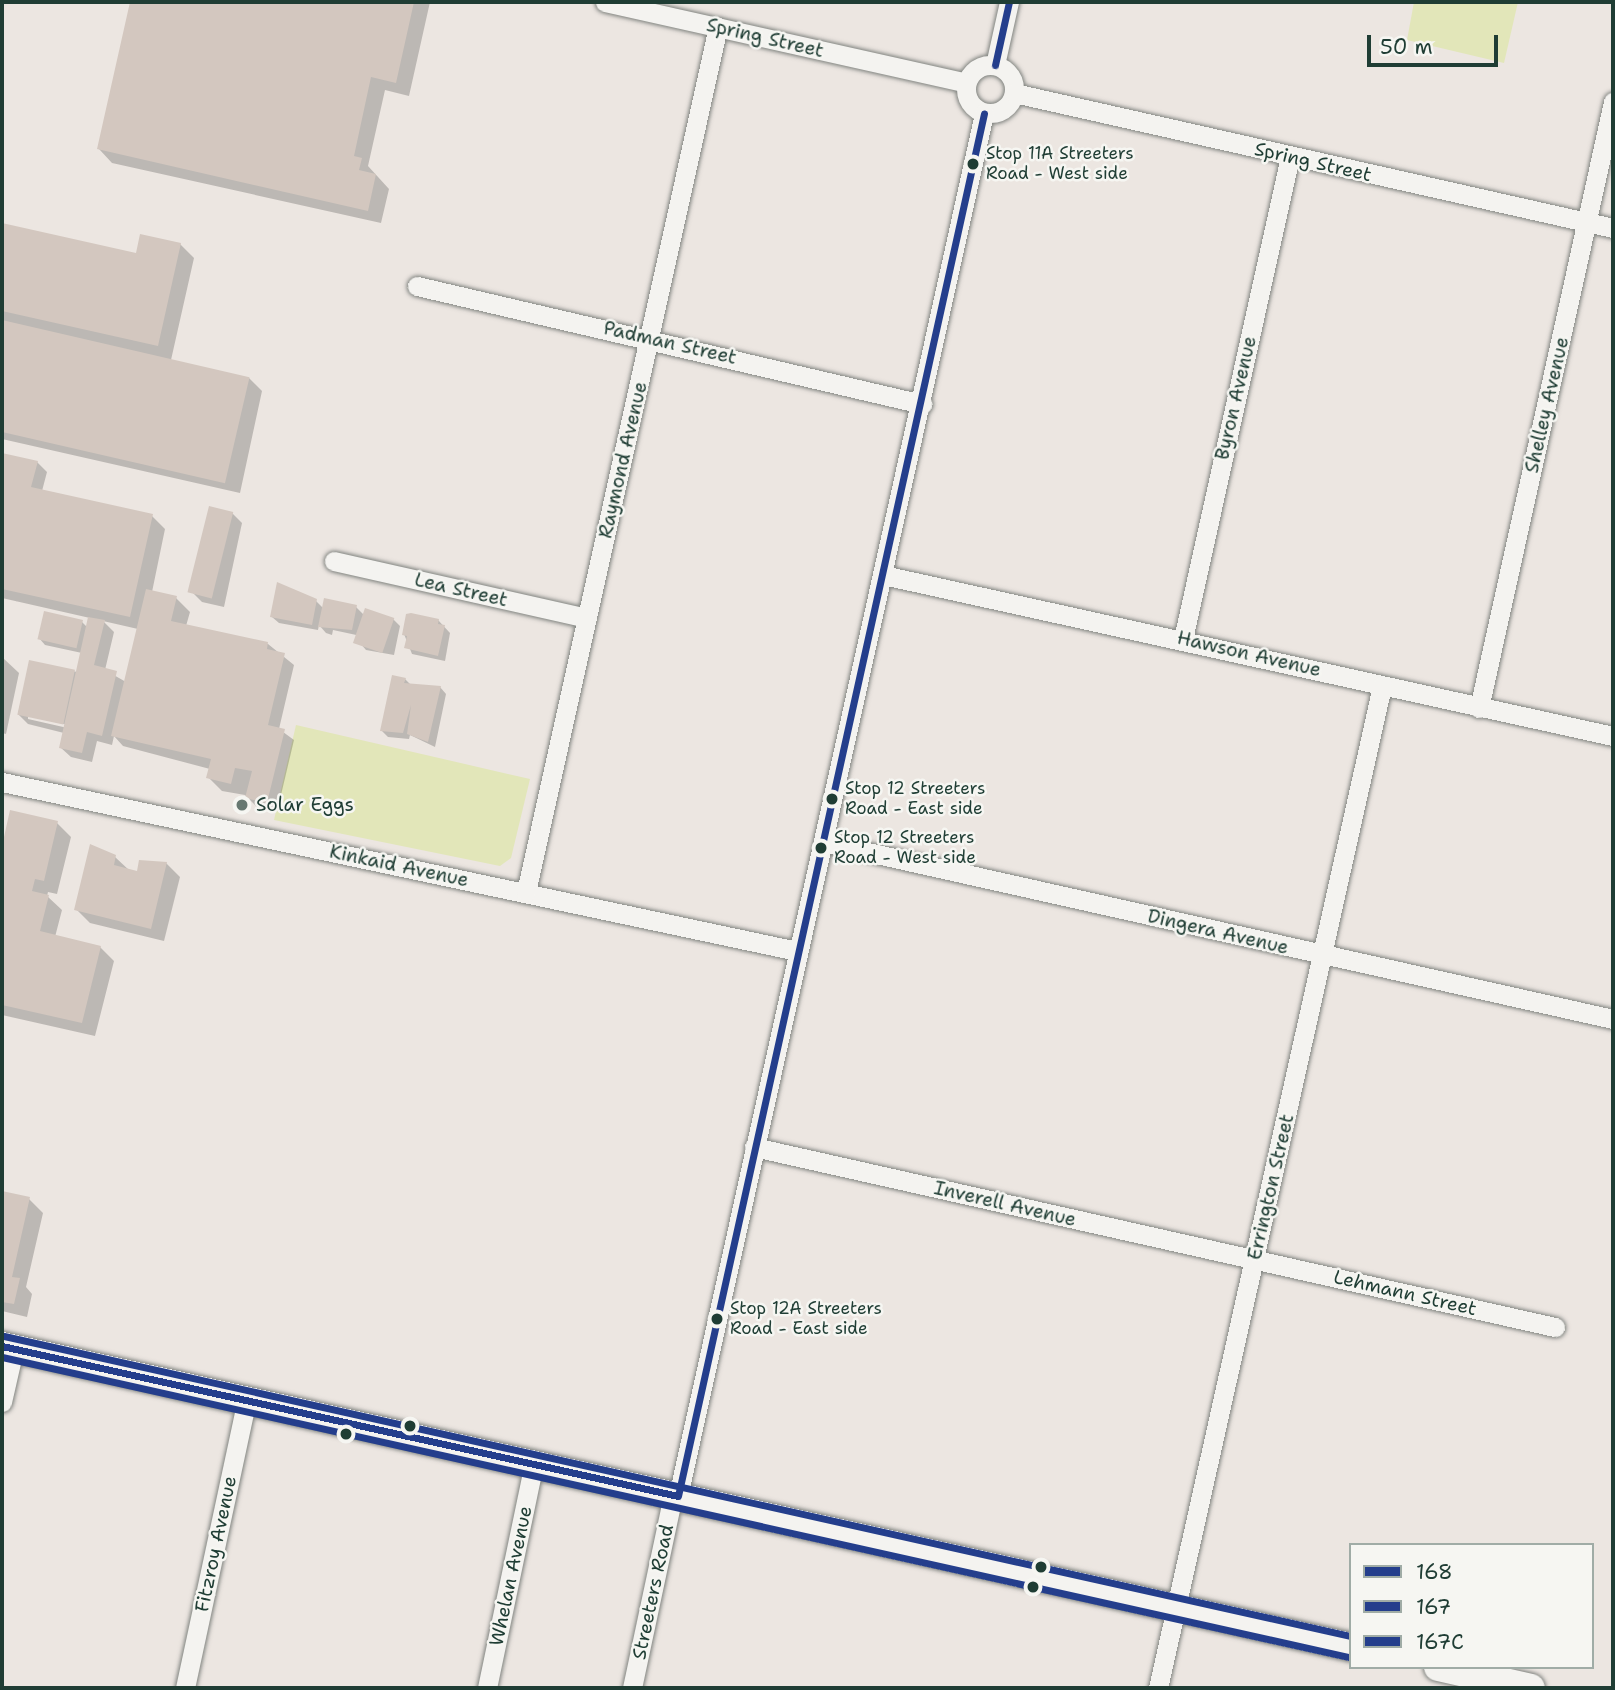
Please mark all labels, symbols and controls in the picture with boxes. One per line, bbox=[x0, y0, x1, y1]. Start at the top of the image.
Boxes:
street label: Spring Street bbox=[704, 13, 826, 63]
scale bar bbox=[1370, 21, 1501, 65]
text: 50 m bbox=[1380, 33, 1433, 61]
street label: Spring Street bbox=[1252, 137, 1374, 187]
place label: Stop 11A Streeters Road - West side bbox=[986, 144, 1134, 184]
marker: Stop 11A Streeters Road - West side bbox=[966, 157, 980, 171]
street label: Padman Street bbox=[601, 317, 739, 369]
street label: Byron Avenue bbox=[1211, 334, 1261, 462]
street label: Shelley Avenue bbox=[1520, 335, 1574, 475]
street label: Raymond Avenue bbox=[594, 380, 652, 540]
street label: Lea Street bbox=[412, 568, 510, 612]
street label: Hawson Avenue bbox=[1175, 626, 1323, 682]
place label: Stop 12 Streeters Road - East side bbox=[845, 779, 985, 819]
marker: Stop 12 Streeters Road - East side bbox=[825, 792, 839, 806]
place label: Solar Eggs bbox=[256, 794, 354, 816]
marker: Solar Eggs bbox=[234, 797, 250, 813]
place label: Stop 12 Streeters Road - West side bbox=[834, 828, 976, 868]
street label: Kinkaid Avenue bbox=[327, 840, 471, 892]
marker: Stop 12 Streeters Road - West side bbox=[814, 841, 828, 855]
street label: Dingera Avenue bbox=[1145, 905, 1291, 959]
street label: Errington Street bbox=[1243, 1112, 1299, 1262]
street label: Inverell Avenue bbox=[932, 1177, 1078, 1231]
street label: Lehmann Street bbox=[1331, 1265, 1479, 1321]
place label: Stop 12A Streeters Road - East side bbox=[730, 1299, 882, 1339]
marker: Stop 12A Streeters Road - East side bbox=[710, 1312, 724, 1326]
unlabelled marker bbox=[403, 1419, 417, 1433]
unlabelled marker bbox=[339, 1427, 353, 1441]
street label: Fitzroy Avenue bbox=[190, 1474, 242, 1614]
street label: Whelan Avenue bbox=[485, 1504, 537, 1648]
street label: Streeters Road bbox=[628, 1522, 678, 1662]
legend bbox=[1349, 1543, 1594, 1669]
text: 168 bbox=[1416, 1558, 1453, 1586]
unlabelled marker bbox=[1034, 1560, 1048, 1574]
unlabelled marker bbox=[1026, 1580, 1040, 1594]
text: 167 bbox=[1416, 1593, 1451, 1621]
text: 167C bbox=[1416, 1628, 1464, 1656]

